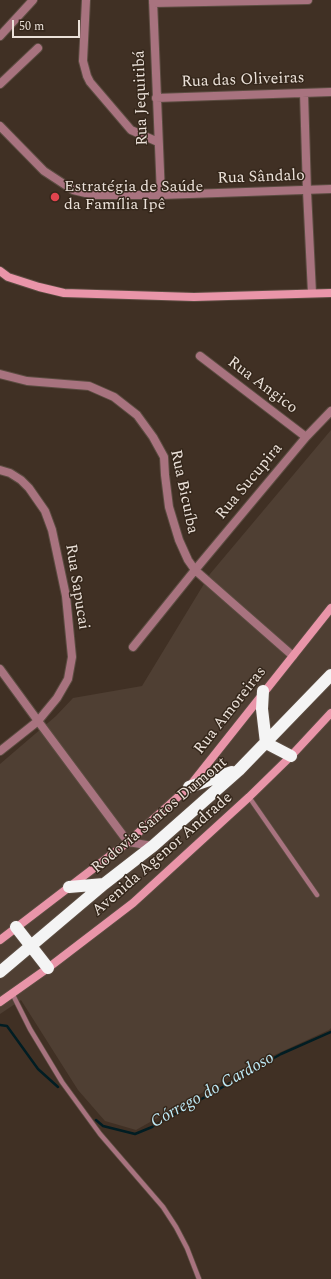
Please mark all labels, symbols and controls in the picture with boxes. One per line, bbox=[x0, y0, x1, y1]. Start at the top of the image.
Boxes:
scale bar bbox=[14, 12, 82, 38]
text: 50 m bbox=[19, 17, 44, 36]
street label: Rua Jequitibá bbox=[131, 50, 153, 146]
street label: Rua das Oliveiras bbox=[181, 69, 305, 93]
street label: Rua Sândalo bbox=[217, 167, 305, 189]
place label: Estratégia de Saúde da Família Ipê bbox=[64, 178, 203, 216]
marker: Estratégia de Saúde da Família Ipê bbox=[49, 191, 61, 203]
street label: Rua Angico bbox=[223, 353, 301, 419]
street label: Rua Sucupira bbox=[212, 440, 288, 524]
street label: Rua Bicuíba bbox=[165, 448, 201, 536]
street label: Rua Sapucai bbox=[60, 543, 92, 631]
street label: Rua Amoreiras bbox=[191, 663, 271, 759]
street label: Rodovia Santos Dumont bbox=[88, 754, 232, 878]
street label: Avenida Agenor Andrade bbox=[89, 789, 237, 921]
water label: Córrego do Cardoso bbox=[148, 1049, 278, 1133]

